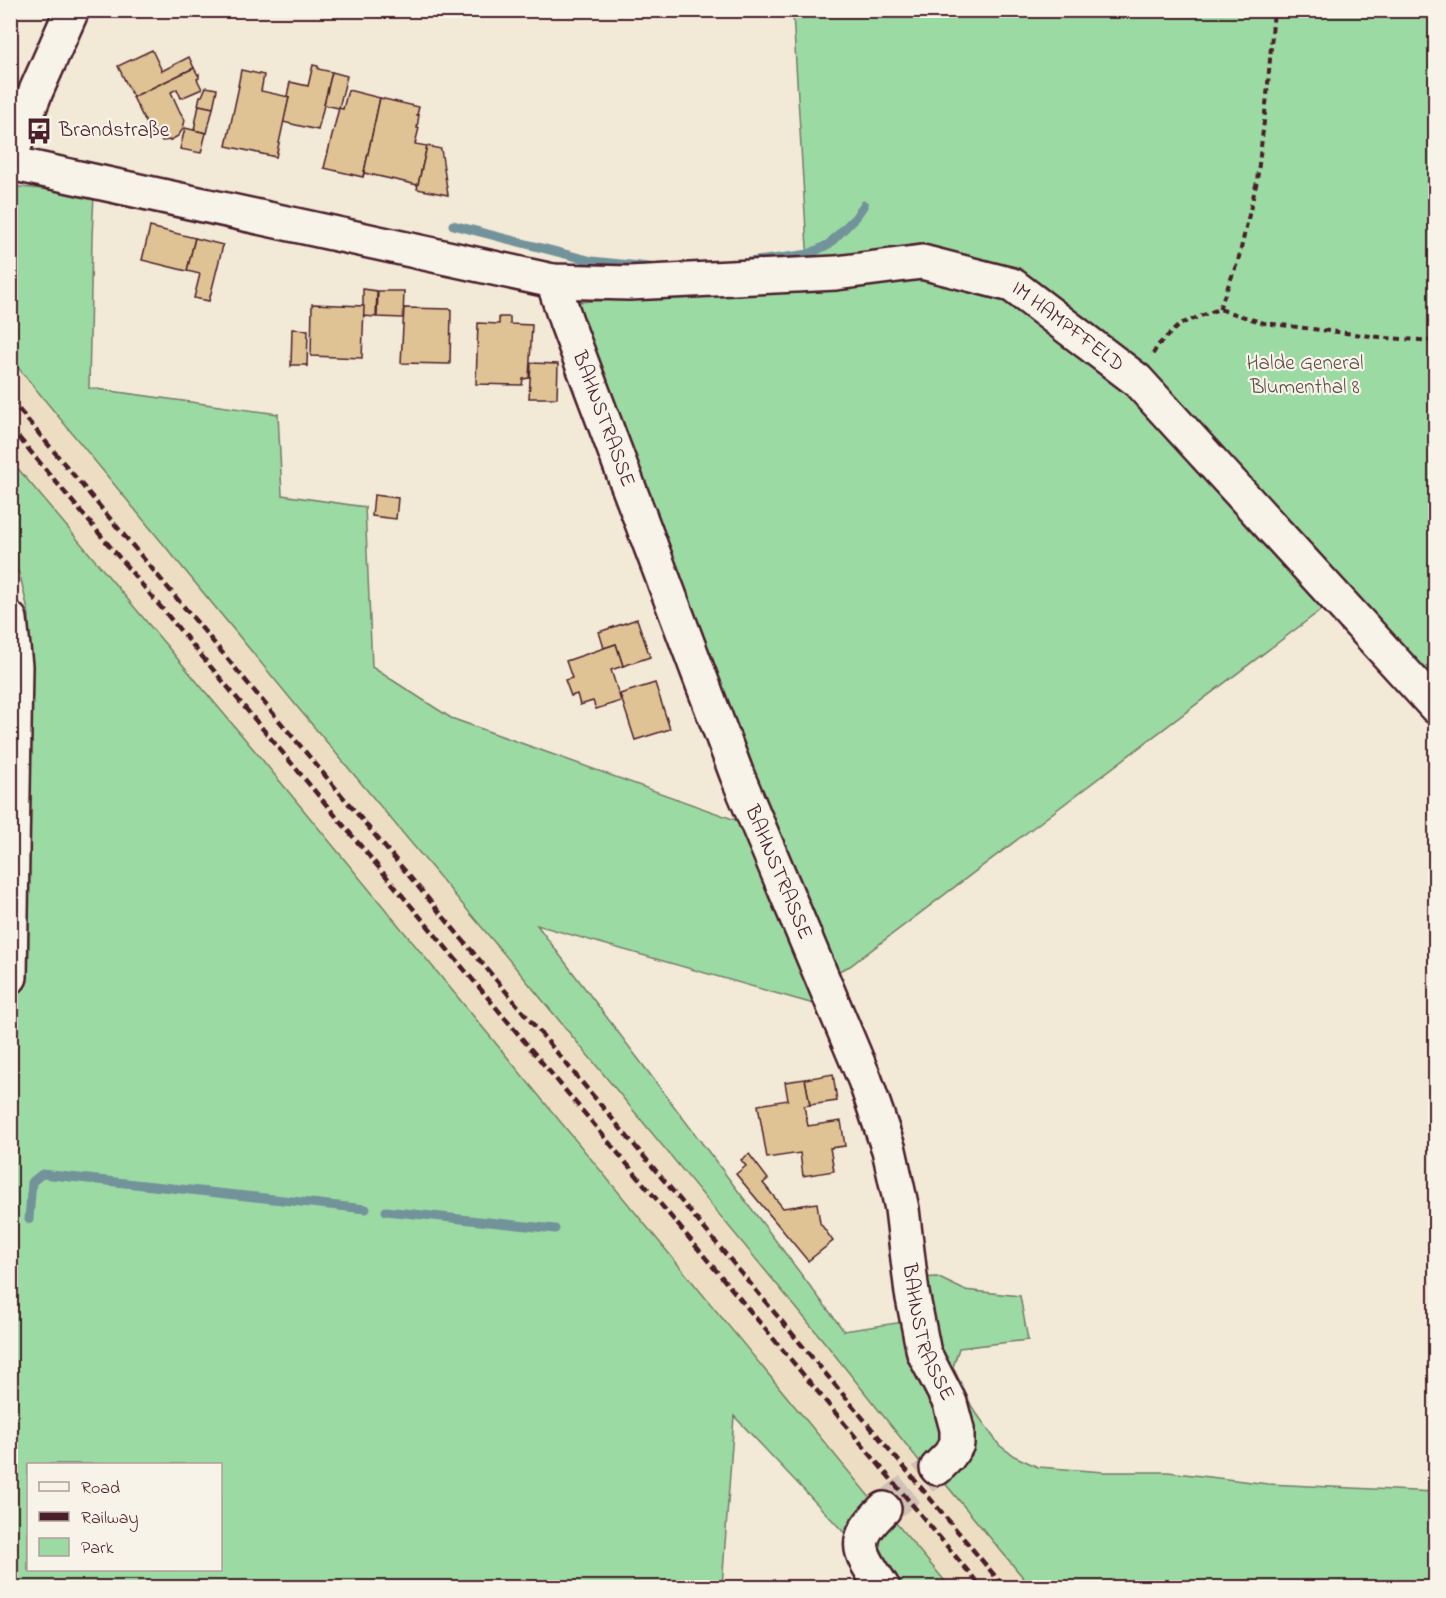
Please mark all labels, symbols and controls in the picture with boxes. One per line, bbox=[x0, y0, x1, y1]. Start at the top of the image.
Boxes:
bus stop icon: Brandstraße bbox=[24, 116, 54, 146]
place label: Brandstraße bbox=[58, 116, 170, 146]
street label: IM HAMPFFELD bbox=[1005, 274, 1130, 380]
street label: BAHNSTRASSE bbox=[563, 346, 642, 492]
park label: Halde General Blumenthal 8 bbox=[1246, 349, 1364, 403]
street label: BAHNSTRASSE bbox=[736, 800, 819, 944]
street label: BAHNSTRASSE bbox=[893, 1261, 962, 1406]
legend bbox=[27, 1463, 222, 1571]
text: Road bbox=[81, 1476, 120, 1502]
text: Railway bbox=[81, 1506, 138, 1532]
text: Park bbox=[81, 1536, 114, 1562]

